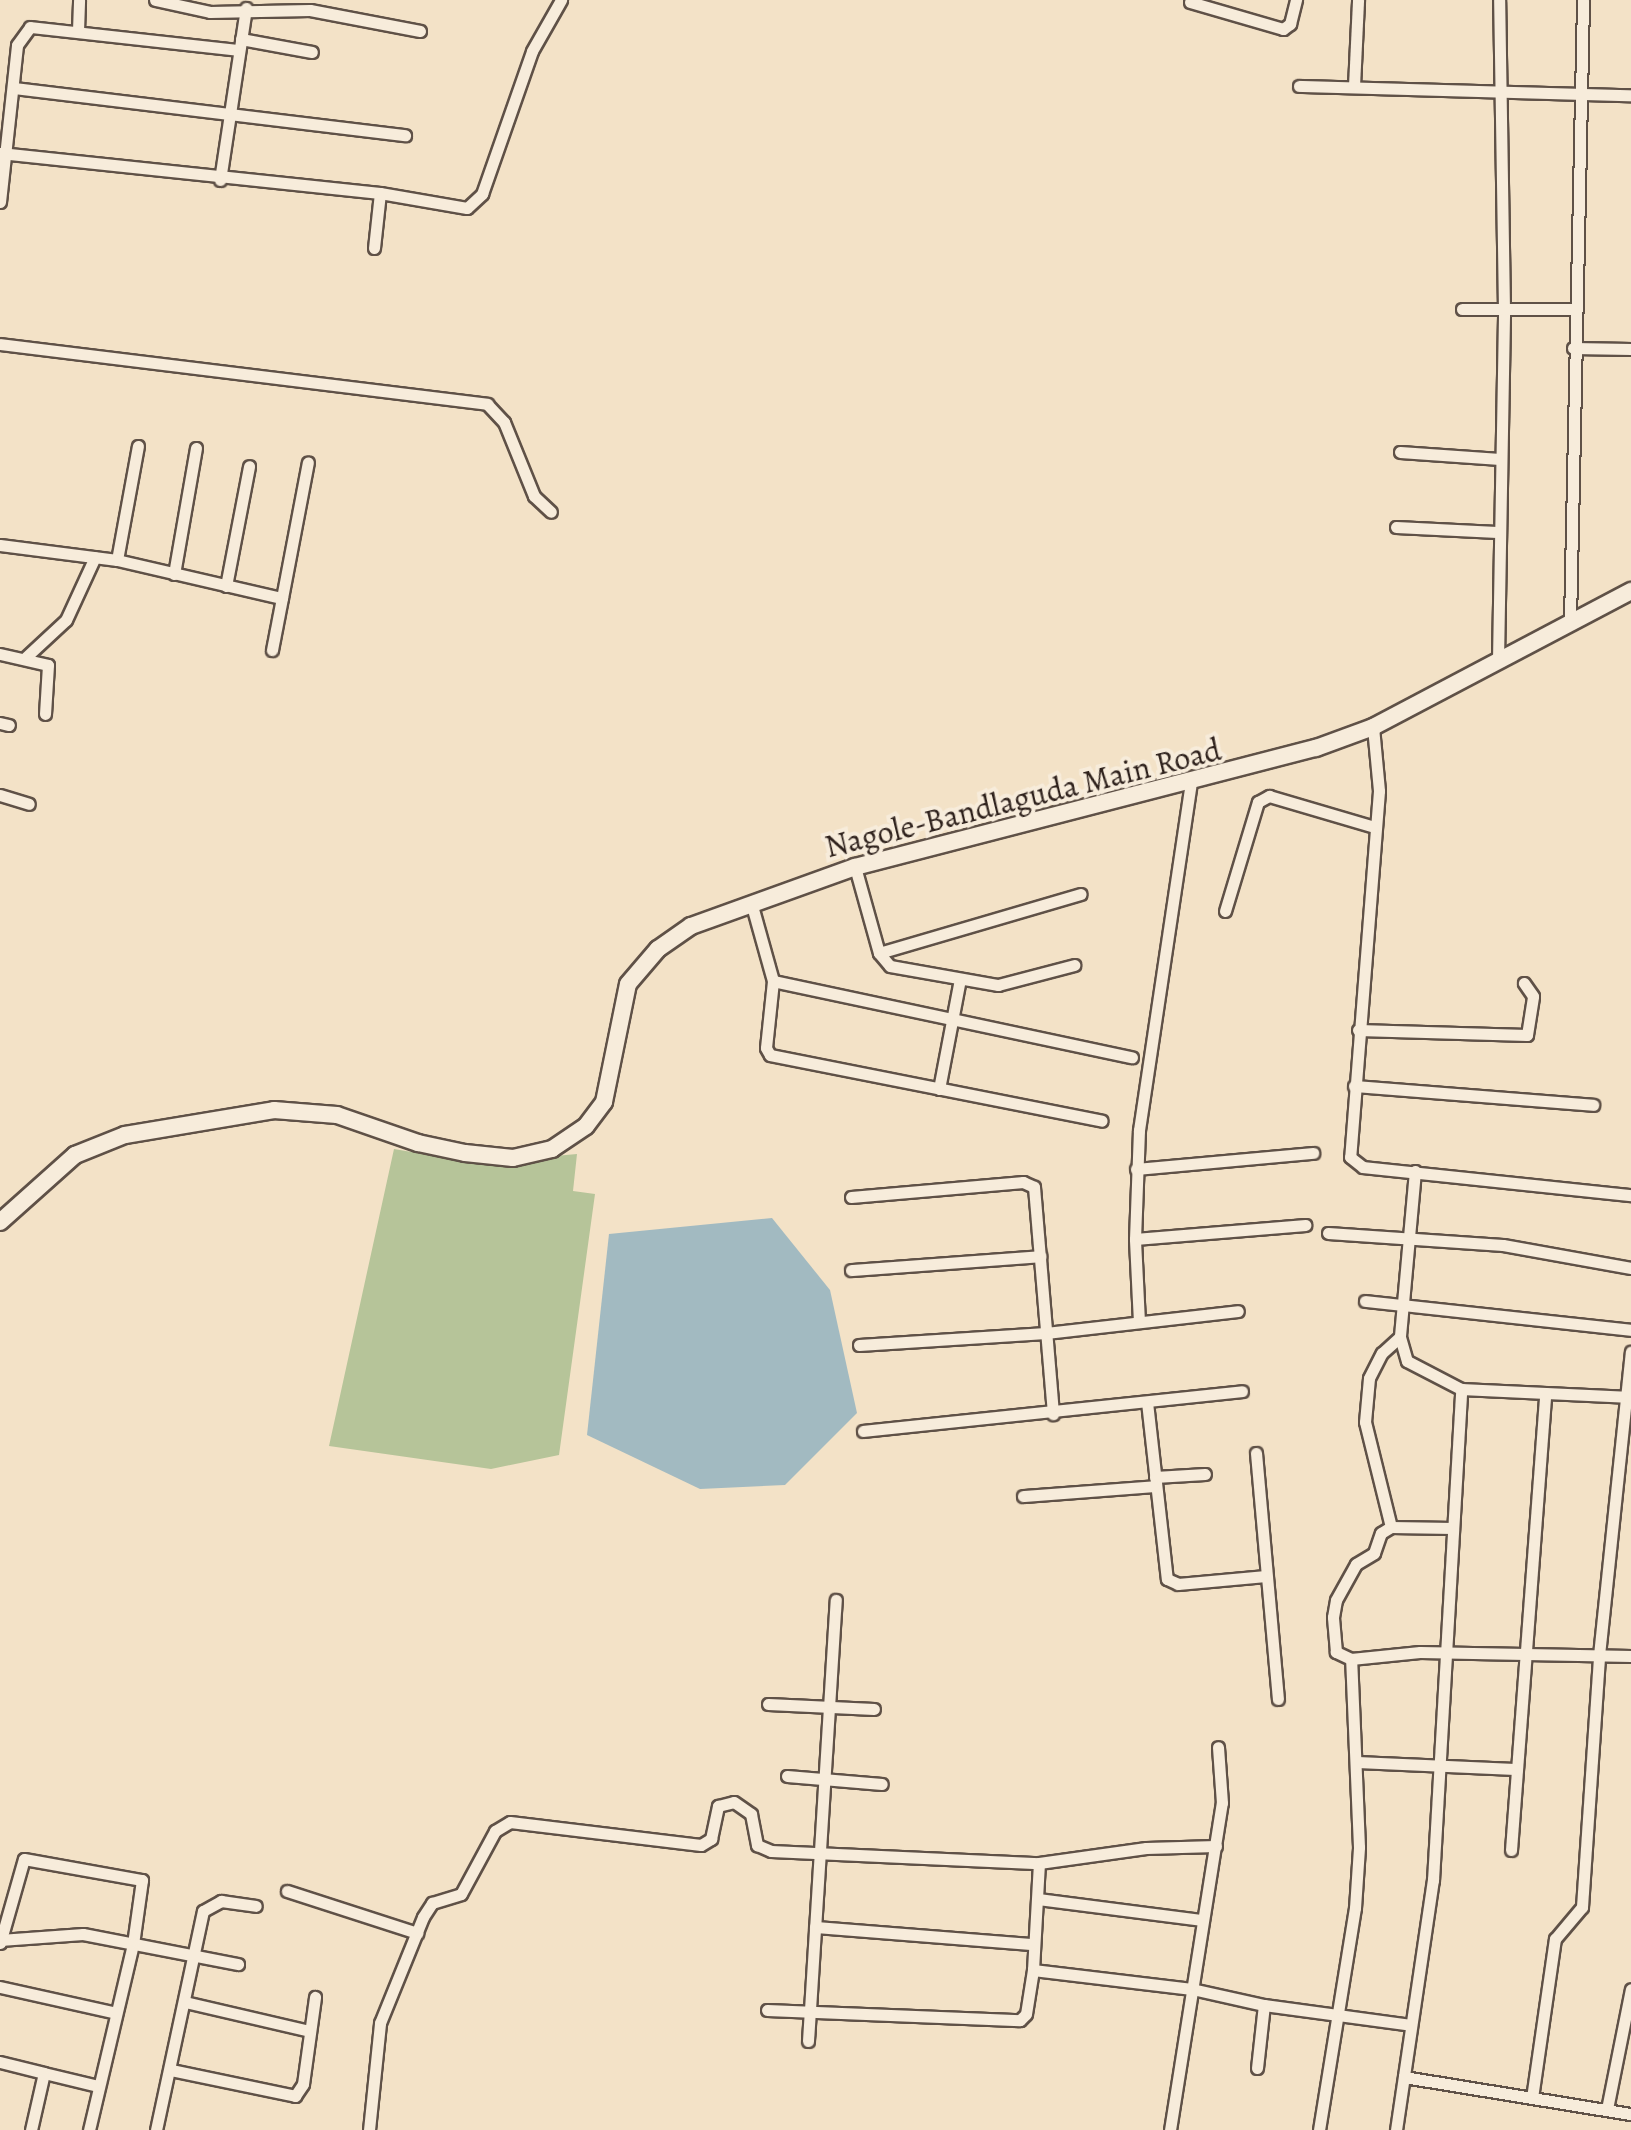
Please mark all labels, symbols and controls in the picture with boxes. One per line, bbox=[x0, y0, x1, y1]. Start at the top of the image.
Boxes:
street label: Nagole-Bandlaguda Main Road bbox=[821, 730, 1225, 866]

